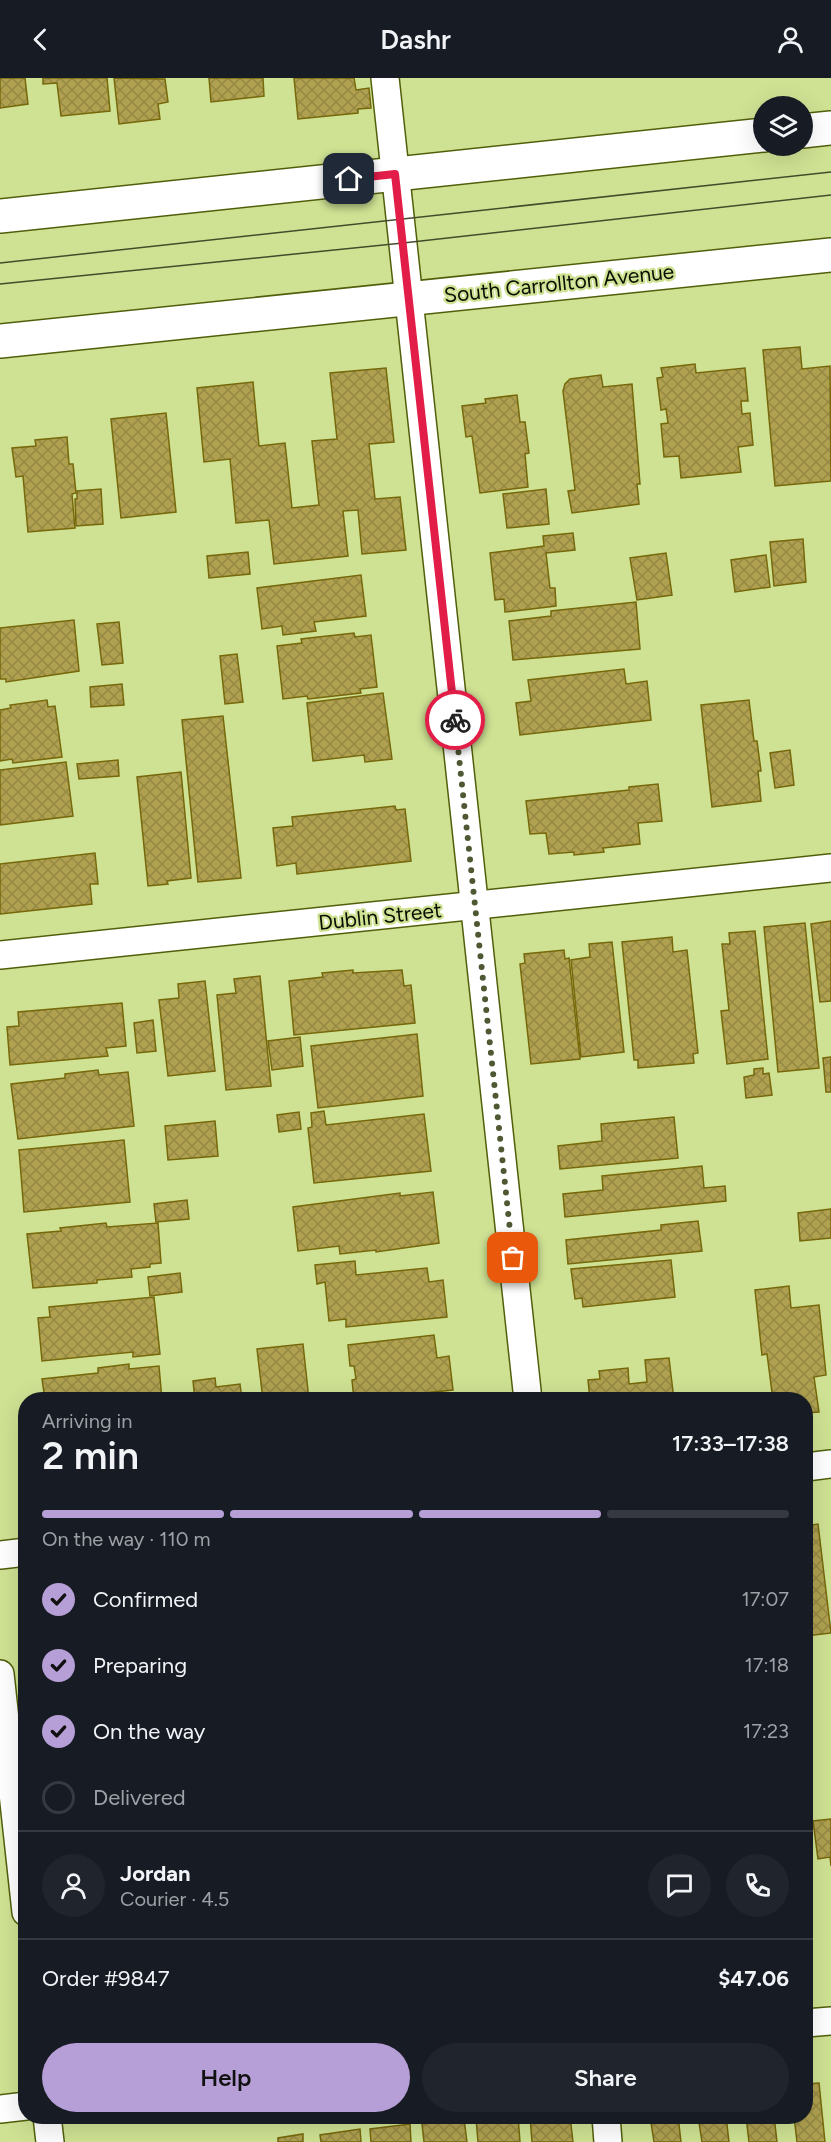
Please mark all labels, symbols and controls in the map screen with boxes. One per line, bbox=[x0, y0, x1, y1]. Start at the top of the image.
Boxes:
icon: back bbox=[24, 23, 57, 56]
text: Dashr bbox=[380, 23, 451, 56]
icon: person bbox=[774, 23, 807, 56]
map controls bbox=[753, 96, 813, 156]
button: layers bbox=[753, 96, 813, 156]
pin bbox=[323, 153, 374, 204]
icon: home bbox=[332, 162, 365, 195]
street label: South Carrollton Avenue bbox=[443, 258, 675, 308]
courier bbox=[425, 690, 485, 750]
icon: bike bbox=[439, 704, 472, 737]
street label: Dublin Street bbox=[317, 897, 443, 935]
pin bbox=[487, 1232, 538, 1283]
icon: bag bbox=[496, 1241, 529, 1274]
text: Arriving in bbox=[42, 1409, 132, 1433]
text: 17:33–17:38 bbox=[672, 1430, 789, 1457]
text: 2 min bbox=[42, 1432, 139, 1479]
text: On the way · 110 m bbox=[42, 1527, 210, 1551]
icon: check bbox=[42, 1583, 75, 1616]
text: Confirmed bbox=[93, 1586, 198, 1613]
text: 17:07 bbox=[741, 1587, 789, 1611]
icon: check bbox=[42, 1649, 75, 1682]
text: Preparing bbox=[93, 1652, 187, 1679]
text: 17:18 bbox=[744, 1653, 789, 1677]
icon: check bbox=[42, 1715, 75, 1748]
text: On the way bbox=[93, 1718, 205, 1745]
text: 17:23 bbox=[743, 1719, 789, 1743]
text: Delivered bbox=[93, 1784, 186, 1811]
button: person bbox=[42, 1854, 105, 1917]
button: chat bbox=[648, 1854, 711, 1917]
button: phone bbox=[726, 1854, 789, 1917]
text: Jordan bbox=[120, 1860, 191, 1887]
text: Courier · 4.5 bbox=[120, 1887, 229, 1911]
text: Order #9847 bbox=[42, 1965, 170, 1992]
text: $47.06 bbox=[718, 1965, 789, 1992]
button: Help bbox=[42, 2043, 410, 2112]
button: Share bbox=[422, 2043, 789, 2112]

